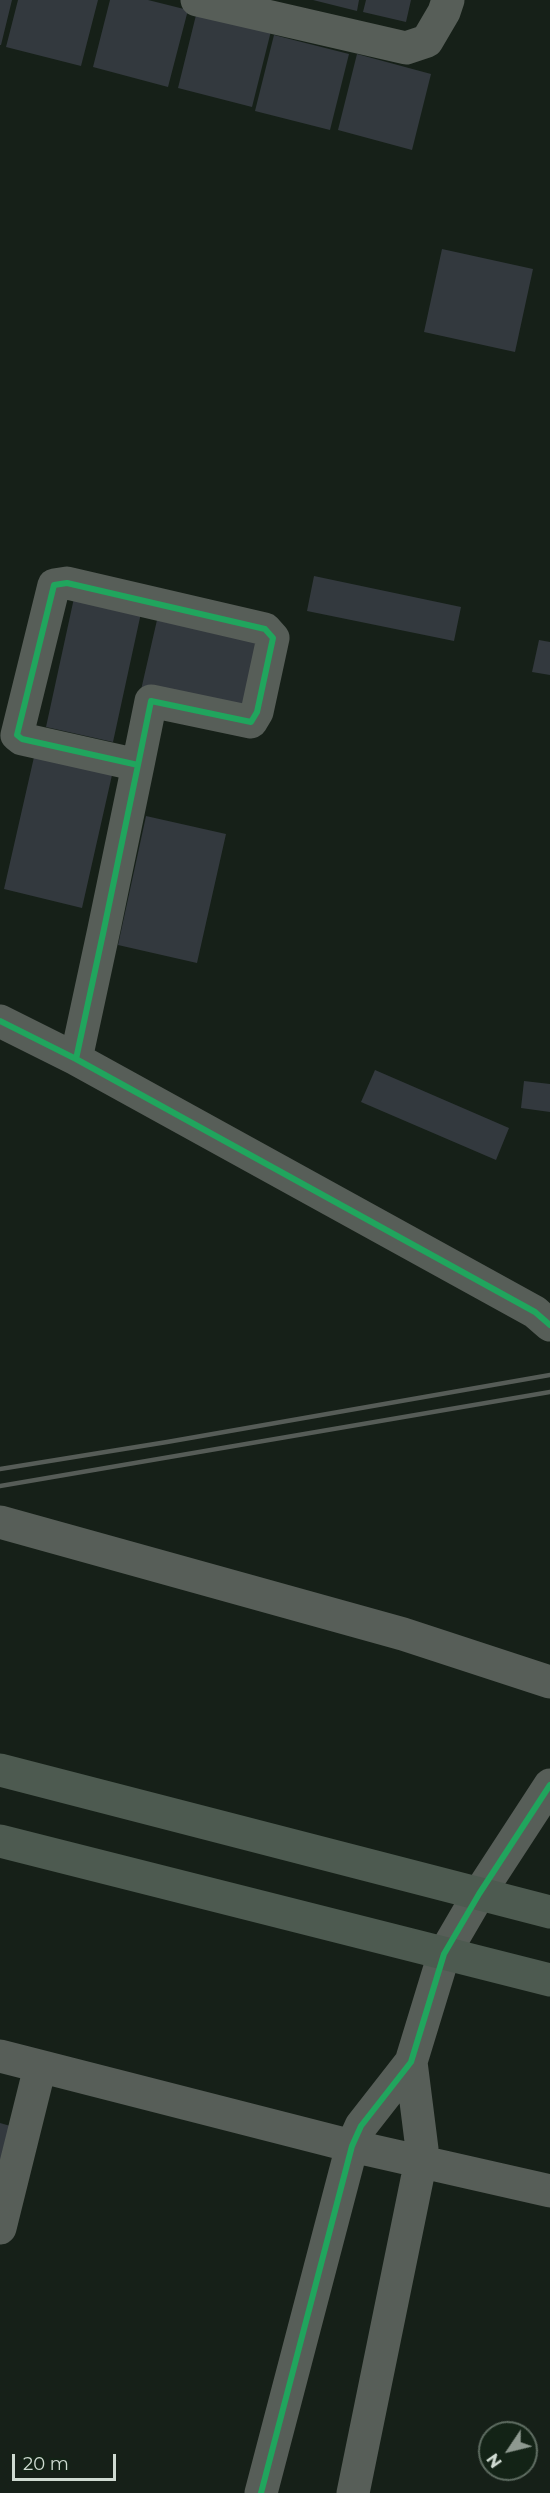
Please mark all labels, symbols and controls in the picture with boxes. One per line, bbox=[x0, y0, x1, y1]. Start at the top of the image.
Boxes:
north arrow bbox=[478, 2421, 538, 2481]
scale bar bbox=[15, 2442, 118, 2480]
text: N bbox=[483, 2450, 506, 2471]
text: 20 m bbox=[23, 2453, 69, 2475]

